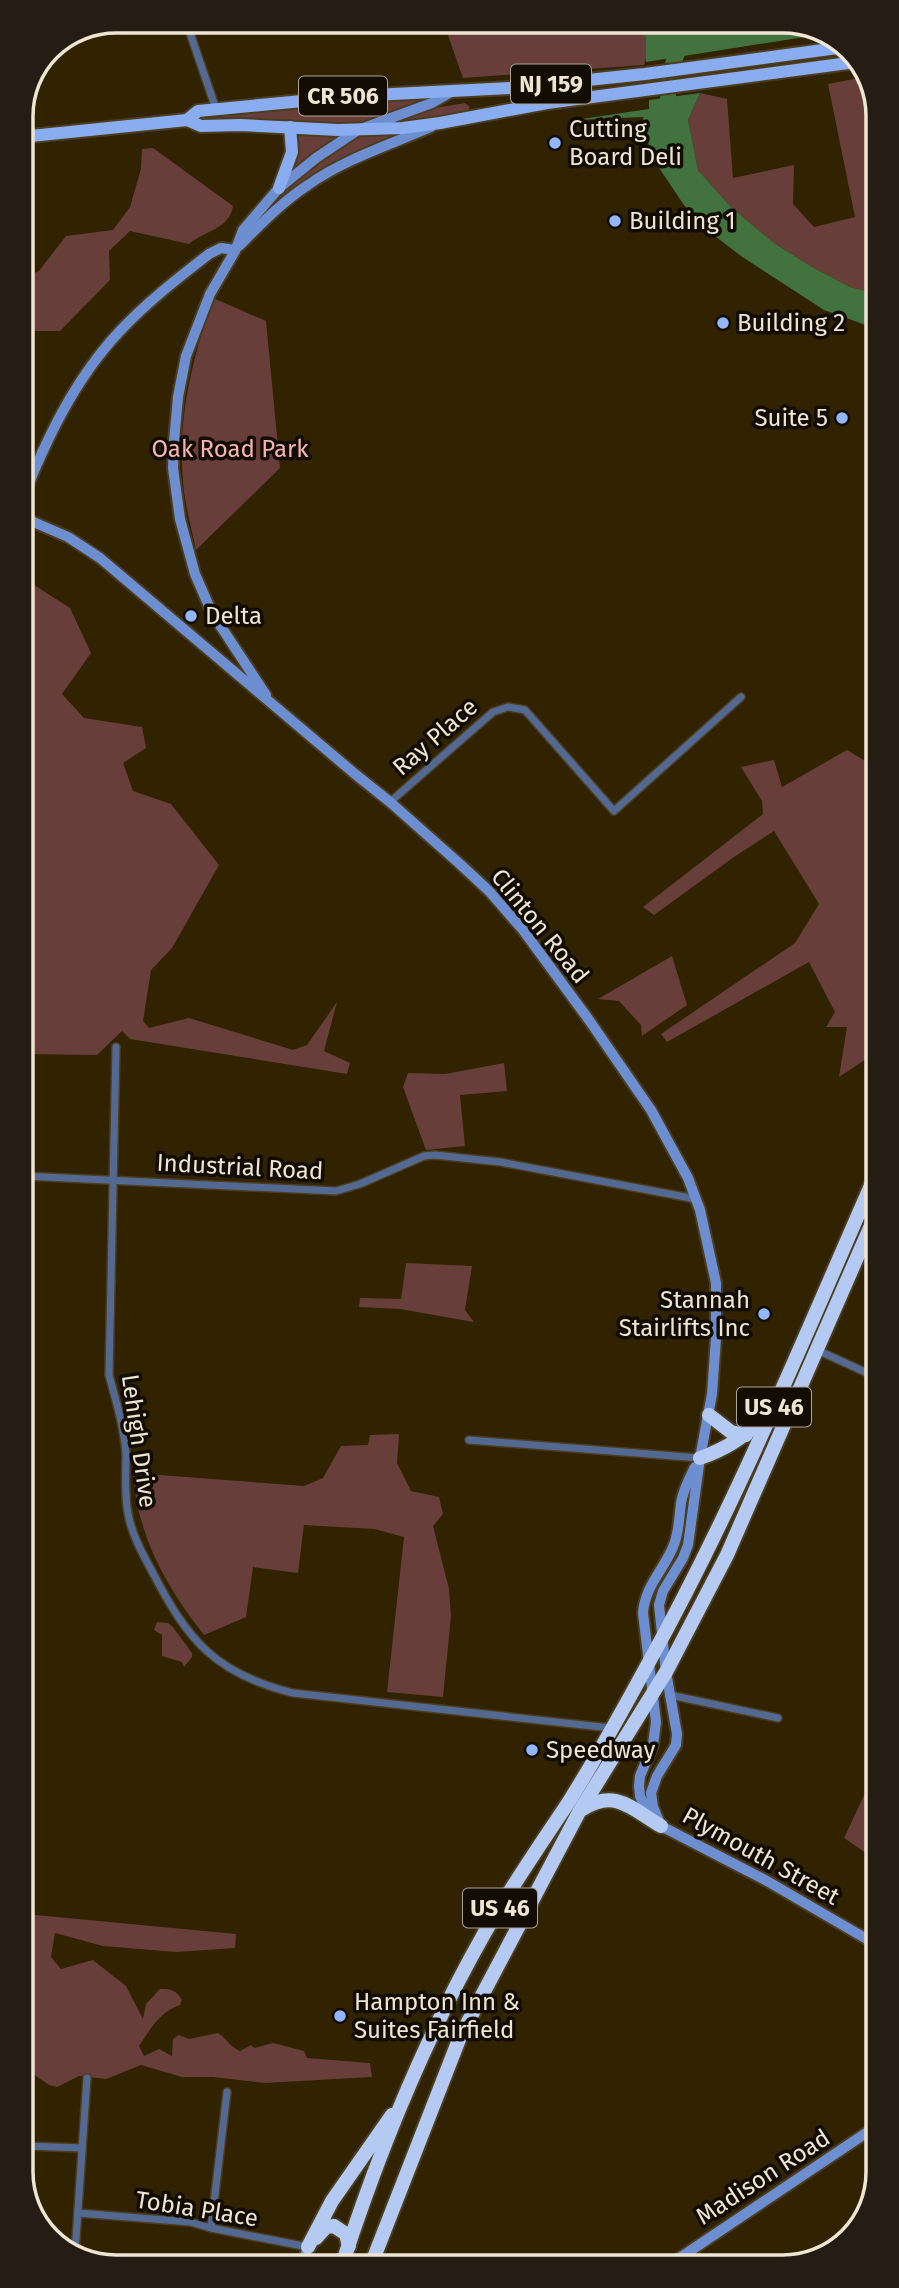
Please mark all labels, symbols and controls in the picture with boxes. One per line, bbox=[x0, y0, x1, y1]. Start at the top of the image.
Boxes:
road number: NJ 159 bbox=[511, 64, 591, 104]
road number: CR 506 bbox=[299, 76, 387, 116]
place label: Cutting Board Deli bbox=[569, 115, 682, 171]
marker: Cutting Board Deli bbox=[547, 135, 563, 151]
place label: Building 1 bbox=[629, 207, 736, 235]
marker: Building 1 bbox=[607, 213, 623, 229]
place label: Building 2 bbox=[737, 309, 845, 337]
marker: Building 2 bbox=[715, 315, 731, 331]
place label: Suite 5 bbox=[754, 404, 828, 432]
marker: Suite 5 bbox=[834, 410, 850, 426]
park label: Oak Road Park bbox=[151, 435, 309, 463]
place label: Delta bbox=[205, 602, 262, 630]
marker: Delta bbox=[183, 608, 199, 624]
street label: Ray Place bbox=[387, 693, 483, 781]
street label: Clinton Road bbox=[485, 863, 595, 989]
street label: Industrial Road bbox=[156, 1149, 324, 1185]
place label: Stannah Stairlifts Inc bbox=[619, 1286, 750, 1342]
marker: Stannah Stairlifts Inc bbox=[756, 1306, 772, 1322]
street label: Lehigh Drive bbox=[116, 1372, 162, 1510]
road number: US 46 bbox=[737, 1388, 811, 1426]
place label: Speedway bbox=[546, 1736, 655, 1764]
marker: Speedway bbox=[524, 1742, 540, 1758]
street label: Plymouth Street bbox=[678, 1801, 845, 1911]
road number: US 46 bbox=[463, 1888, 537, 1927]
place label: Hampton Inn & Suites Fairfield bbox=[354, 1988, 520, 2044]
marker: Hampton Inn & Suites Fairfield bbox=[332, 2008, 348, 2024]
street label: Madison Road bbox=[691, 2123, 835, 2231]
street label: Tobia Place bbox=[134, 2186, 260, 2232]

